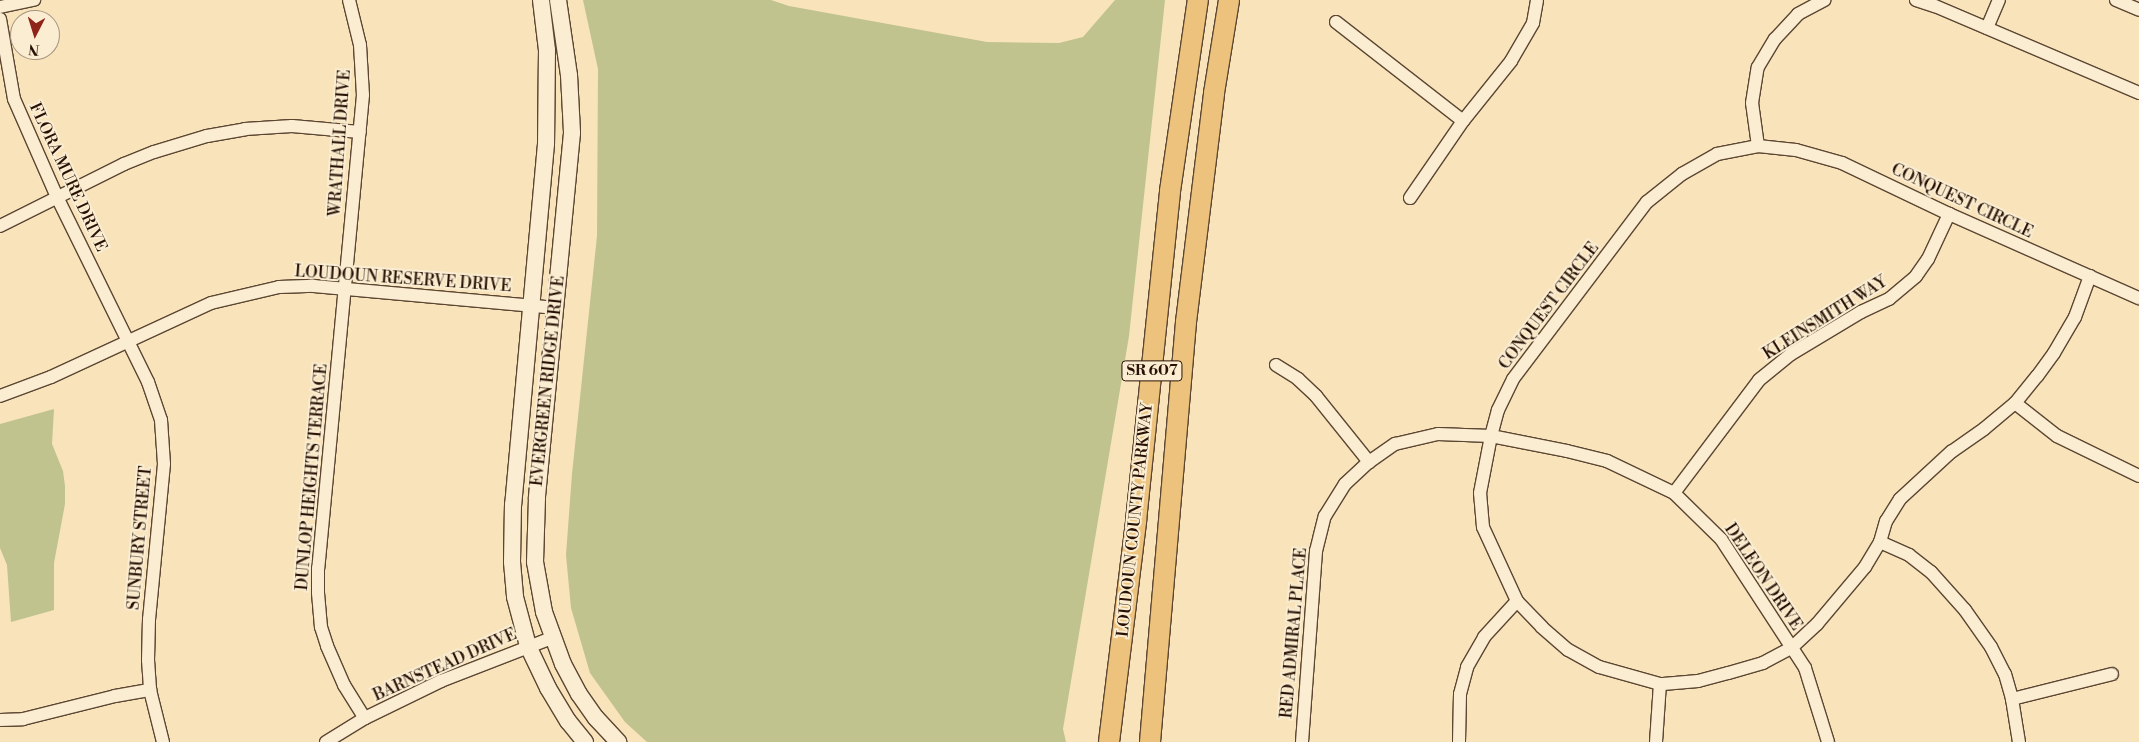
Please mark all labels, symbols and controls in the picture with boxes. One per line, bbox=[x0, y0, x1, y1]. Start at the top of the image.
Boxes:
north arrow bbox=[10, 10, 60, 60]
text: N bbox=[27, 39, 40, 58]
street label: WRATHALL DRIVE bbox=[325, 69, 355, 217]
street label: FLORA MURE DRIVE bbox=[25, 100, 111, 254]
street label: CONQUEST CIRCLE bbox=[1888, 160, 2036, 242]
street label: CONQUEST CIRCLE bbox=[1495, 239, 1603, 373]
street label: LOUDOUN RESERVE DRIVE bbox=[294, 262, 512, 296]
street label: KLEINSMITH WAY bbox=[1760, 272, 1890, 364]
street label: EVERGREEN RIDGE DRIVE bbox=[527, 275, 569, 487]
road number: SR 607 bbox=[1121, 358, 1183, 384]
street label: DUNLOP HEIGHTS TERRACE bbox=[293, 363, 331, 591]
street label: LOUDOUN COUNTY PARKWAY bbox=[1113, 402, 1157, 638]
street label: SUNBURY STREET bbox=[124, 465, 156, 611]
street label: DELEON DRIVE bbox=[1720, 520, 1806, 634]
street label: RED ADMIRAL PLACE bbox=[1277, 547, 1311, 719]
street label: BARNSTEAD DRIVE bbox=[370, 625, 520, 705]

